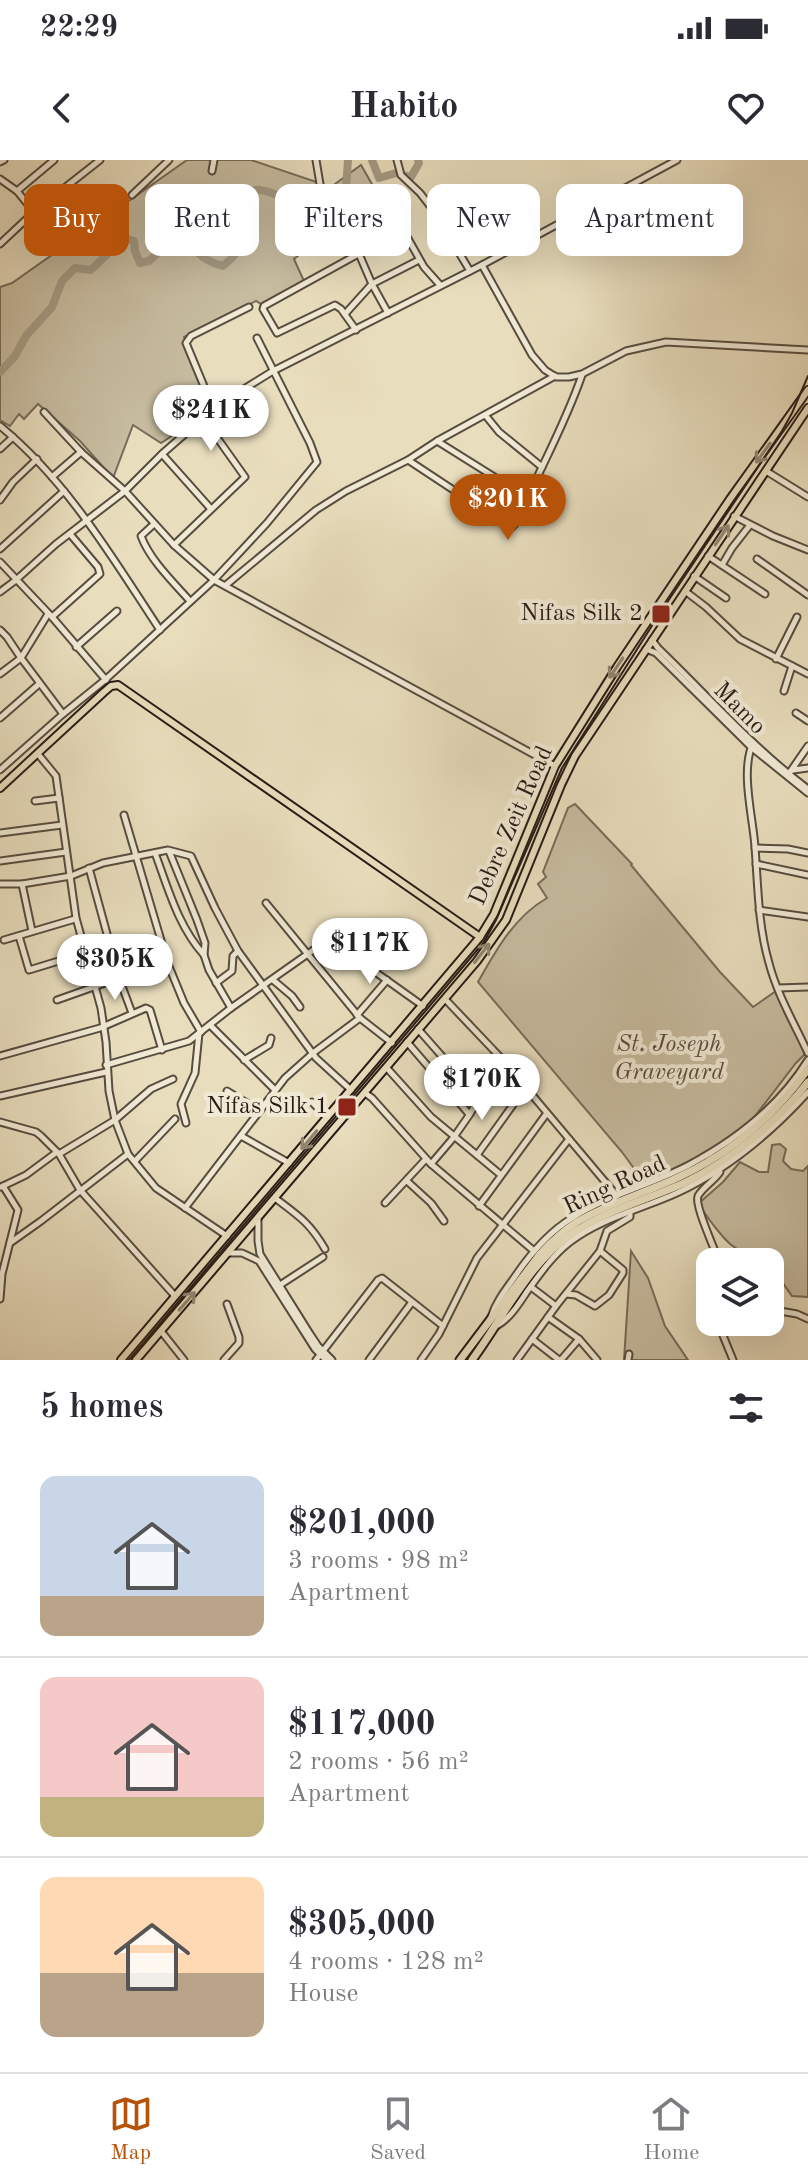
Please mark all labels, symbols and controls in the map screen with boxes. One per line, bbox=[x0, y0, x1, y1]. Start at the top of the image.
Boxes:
text: 22:29 bbox=[40, 13, 118, 43]
icon: back bbox=[40, 86, 84, 130]
icon: heart bbox=[724, 86, 768, 130]
text: Habito bbox=[350, 90, 458, 126]
chip: Buy bbox=[24, 184, 129, 256]
chip: Rent bbox=[145, 184, 259, 256]
chip: Filters bbox=[275, 184, 411, 256]
chip: New bbox=[427, 184, 540, 256]
chip: Apartment bbox=[556, 184, 743, 256]
pin: $241K bbox=[155, 385, 267, 453]
text: $241K bbox=[171, 398, 251, 424]
one-way arrow bbox=[754, 442, 771, 464]
pin: $201K bbox=[452, 474, 564, 542]
text: $201K bbox=[468, 487, 548, 513]
one-way arrow bbox=[714, 524, 730, 547]
place label: Nifas Silk 2 bbox=[520, 602, 643, 626]
marker: Nifas Silk 2 bbox=[650, 603, 672, 625]
one-way arrow bbox=[608, 656, 624, 679]
street label: Mamo bbox=[708, 678, 770, 740]
street label: Debre Zeit Road bbox=[466, 743, 558, 909]
pin: $117K bbox=[314, 918, 426, 986]
text: $117K bbox=[330, 931, 410, 957]
pin: $305K bbox=[59, 934, 171, 1002]
one-way arrow bbox=[474, 943, 491, 964]
text: $305K bbox=[75, 947, 155, 973]
park label: St. Joseph Graveyard bbox=[614, 1033, 724, 1085]
pin: $170K bbox=[426, 1054, 538, 1122]
text: $170K bbox=[442, 1067, 522, 1093]
place label: Nifas Silk 1 bbox=[206, 1095, 329, 1119]
marker: Nifas Silk 1 bbox=[336, 1096, 358, 1118]
one-way arrow bbox=[300, 1129, 318, 1149]
street label: Ring Road bbox=[560, 1152, 670, 1220]
map controls bbox=[696, 1248, 784, 1336]
button: layers bbox=[696, 1248, 784, 1336]
one-way arrow bbox=[178, 1291, 196, 1311]
icon: filters bbox=[724, 1386, 768, 1430]
text: 5 homes bbox=[40, 1391, 163, 1425]
text: $201,000 bbox=[288, 1507, 436, 1541]
icon: home bbox=[104, 1508, 200, 1604]
text: 3 rooms · 98 m² bbox=[288, 1548, 469, 1574]
text: Apartment bbox=[288, 1580, 410, 1606]
text: $117,000 bbox=[288, 1708, 436, 1742]
icon: home bbox=[104, 1709, 200, 1805]
text: 2 rooms · 56 m² bbox=[288, 1749, 469, 1775]
text: Apartment bbox=[288, 1781, 410, 1807]
text: $305,000 bbox=[288, 1908, 436, 1942]
icon: home bbox=[104, 1909, 200, 2005]
text: 4 rooms · 128 m² bbox=[288, 1949, 484, 1975]
text: House bbox=[288, 1981, 359, 2007]
tab: Map bbox=[109, 2092, 153, 2167]
tab: Saved bbox=[370, 2092, 426, 2167]
tab: Home bbox=[643, 2092, 699, 2167]

